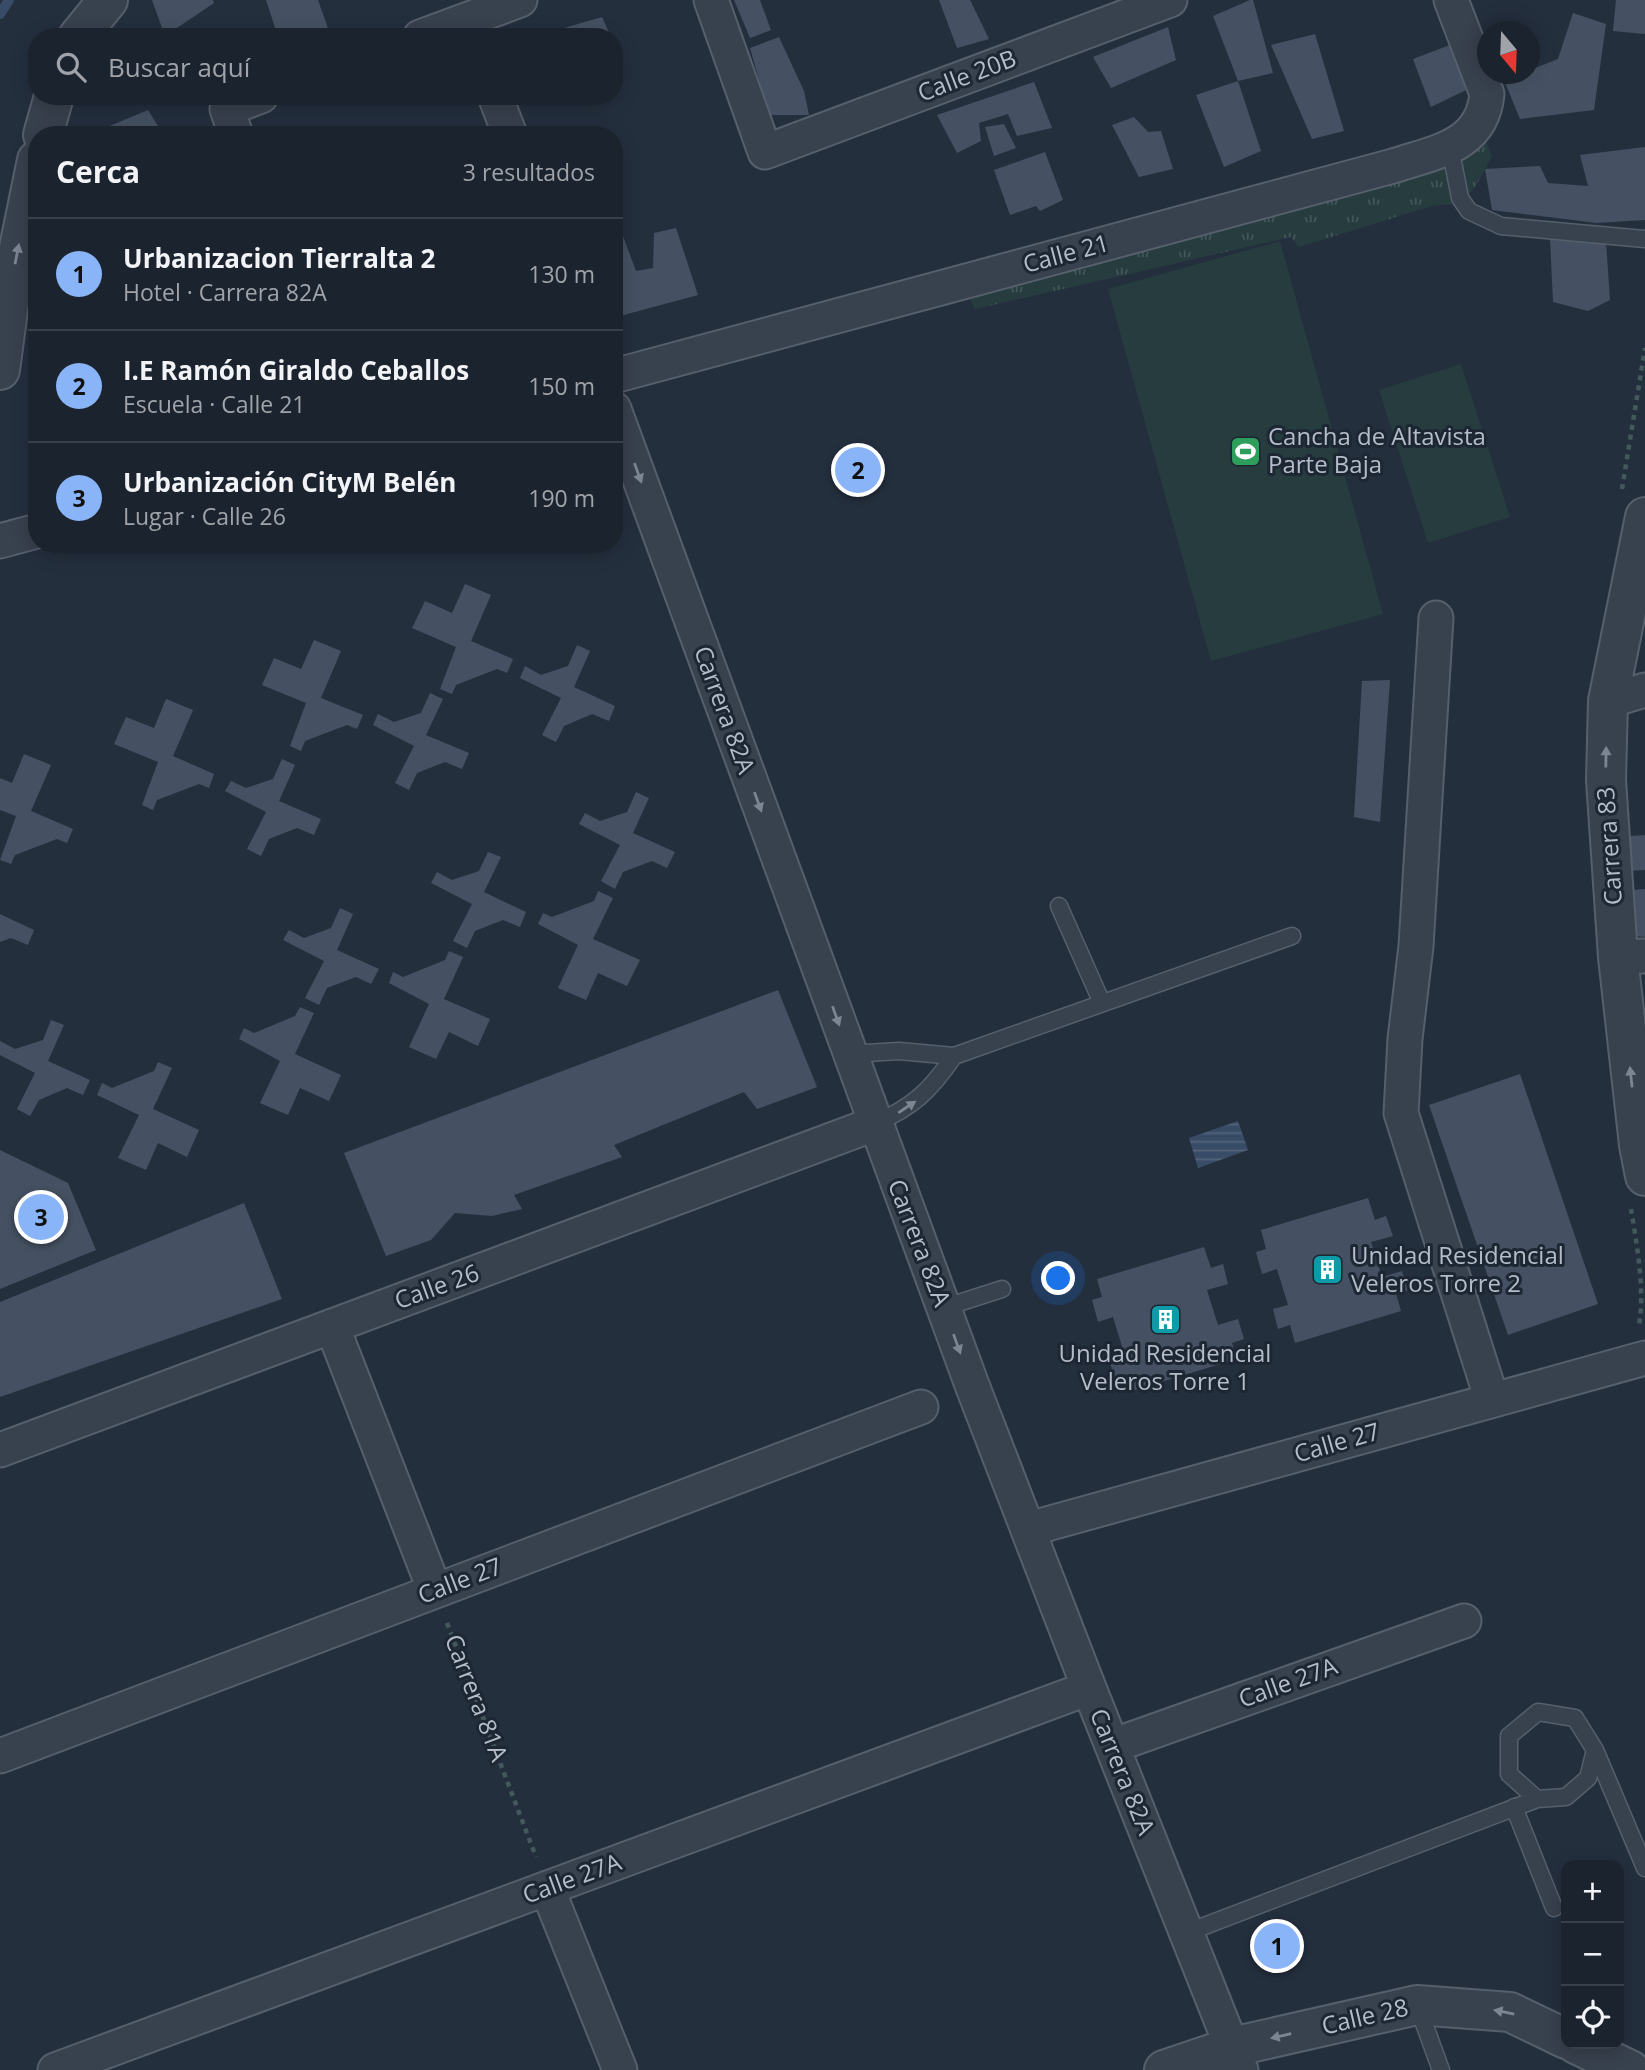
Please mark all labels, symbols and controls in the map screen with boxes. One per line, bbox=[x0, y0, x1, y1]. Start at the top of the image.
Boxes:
north arrow bbox=[1477, 21, 1540, 84]
search box bbox=[28, 28, 623, 105]
street label: Calle 20B bbox=[912, 41, 1021, 109]
icon: search bbox=[52, 48, 90, 86]
text: Buscar aquí bbox=[108, 49, 250, 85]
text: Cerca bbox=[56, 151, 140, 192]
text: 3 resultados bbox=[463, 156, 595, 188]
street label: Calle 21 bbox=[1019, 225, 1112, 280]
text: Urbanizacion Tierralta 2 bbox=[123, 240, 435, 276]
one-way arrow bbox=[12, 243, 23, 265]
text: 1 bbox=[72, 258, 86, 290]
text: 130 m bbox=[528, 258, 595, 290]
text: Hotel · Carrera 82A bbox=[123, 276, 327, 308]
text: I.E Ramón Giraldo Ceballos bbox=[123, 352, 469, 388]
text: 2 bbox=[72, 370, 86, 402]
text: 150 m bbox=[528, 370, 595, 402]
text: Escuela · Calle 21 bbox=[123, 388, 305, 420]
place label: Cancha de Altavista Parte Baja bbox=[1268, 419, 1486, 480]
sports icon: Cancha de Altavista Parte Baja bbox=[1228, 434, 1262, 468]
pin: 2 bbox=[835, 444, 881, 496]
one-way arrow bbox=[632, 463, 643, 484]
text: Urbanización CityM Belén bbox=[123, 464, 456, 500]
text: 3 bbox=[72, 482, 86, 514]
text: 190 m bbox=[528, 482, 595, 514]
text: Lugar · Calle 26 bbox=[123, 500, 286, 532]
street label: Carrera 82A bbox=[687, 641, 764, 779]
one-way arrow bbox=[1601, 745, 1612, 767]
street label: Carrera 83 bbox=[1588, 786, 1629, 906]
one-way arrow bbox=[752, 792, 763, 813]
one-way arrow bbox=[830, 1005, 841, 1026]
one-way arrow bbox=[1626, 1066, 1637, 1088]
one-way arrow bbox=[898, 1100, 916, 1114]
street label: Carrera 82A bbox=[881, 1174, 960, 1311]
pin: 3 bbox=[18, 1191, 64, 1243]
place label: Unidad Residencial Veleros Torre 2 bbox=[1351, 1238, 1564, 1299]
building icon: Unidad Residencial Veleros Torre 2 bbox=[1311, 1253, 1345, 1287]
street label: Calle 26 bbox=[390, 1255, 483, 1316]
your location bbox=[1041, 1261, 1075, 1295]
building icon: Unidad Residencial Veleros Torre 1 bbox=[1148, 1303, 1182, 1337]
one-way arrow bbox=[951, 1334, 962, 1355]
place label: Unidad Residencial Veleros Torre 1 bbox=[1059, 1336, 1271, 1397]
street label: Calle 27 bbox=[1290, 1414, 1383, 1470]
street label: Calle 27 bbox=[413, 1548, 506, 1611]
street label: Carrera 81A bbox=[438, 1629, 517, 1766]
street label: Calle 27A bbox=[1233, 1648, 1342, 1715]
street label: Carrera 82A bbox=[1083, 1703, 1164, 1840]
street label: Calle 27A bbox=[517, 1844, 626, 1911]
map controls bbox=[1561, 1860, 1624, 2049]
button: + bbox=[1561, 1860, 1624, 1923]
pin: 1 bbox=[1254, 1920, 1300, 1972]
button: − bbox=[1561, 1923, 1624, 1986]
button: locate bbox=[1561, 1986, 1624, 2049]
street label: Calle 28 bbox=[1318, 1990, 1411, 2041]
one-way arrow bbox=[1493, 2006, 1515, 2017]
one-way arrow bbox=[1270, 2031, 1292, 2042]

